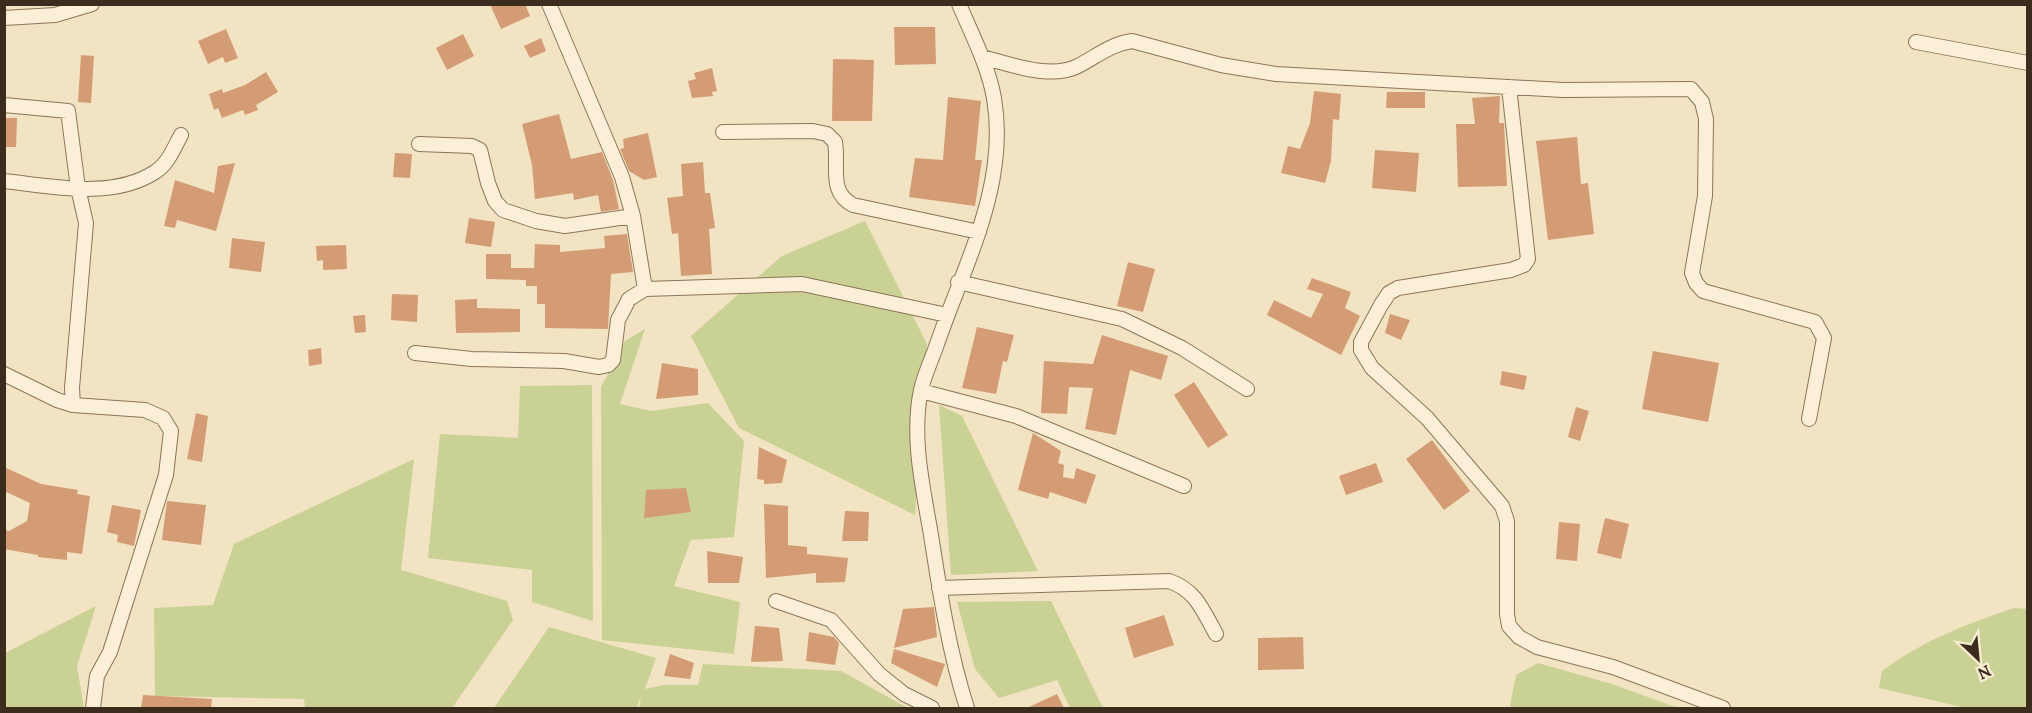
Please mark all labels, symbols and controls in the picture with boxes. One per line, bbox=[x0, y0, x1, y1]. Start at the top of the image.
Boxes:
north arrow bbox=[1948, 629, 2008, 689]
text: N bbox=[1975, 661, 1995, 684]

